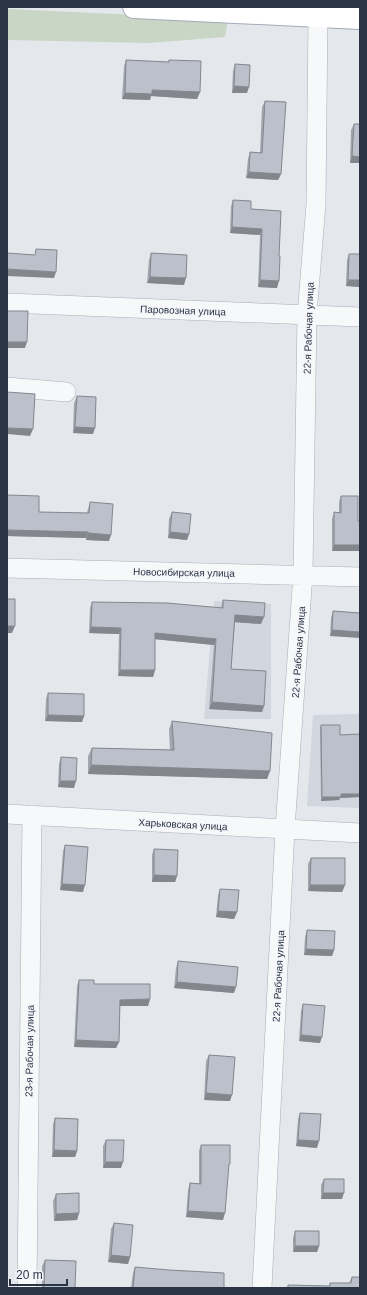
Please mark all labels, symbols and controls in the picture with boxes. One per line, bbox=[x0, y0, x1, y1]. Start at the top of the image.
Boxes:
street label: 22-я Рабочая улица bbox=[301, 281, 316, 374]
street label: Паровозная улица bbox=[140, 304, 227, 318]
street label: Новосибирская улица bbox=[133, 566, 235, 579]
street label: 22-я Рабочая улица bbox=[290, 605, 307, 698]
street label: Харьковская улица bbox=[138, 817, 228, 832]
street label: 22-я Рабочая улица bbox=[271, 929, 286, 1022]
street label: 23-я Рабочая улица bbox=[23, 1004, 36, 1097]
scale bar bbox=[10, 1261, 67, 1287]
text: 20 m bbox=[16, 1268, 43, 1282]

